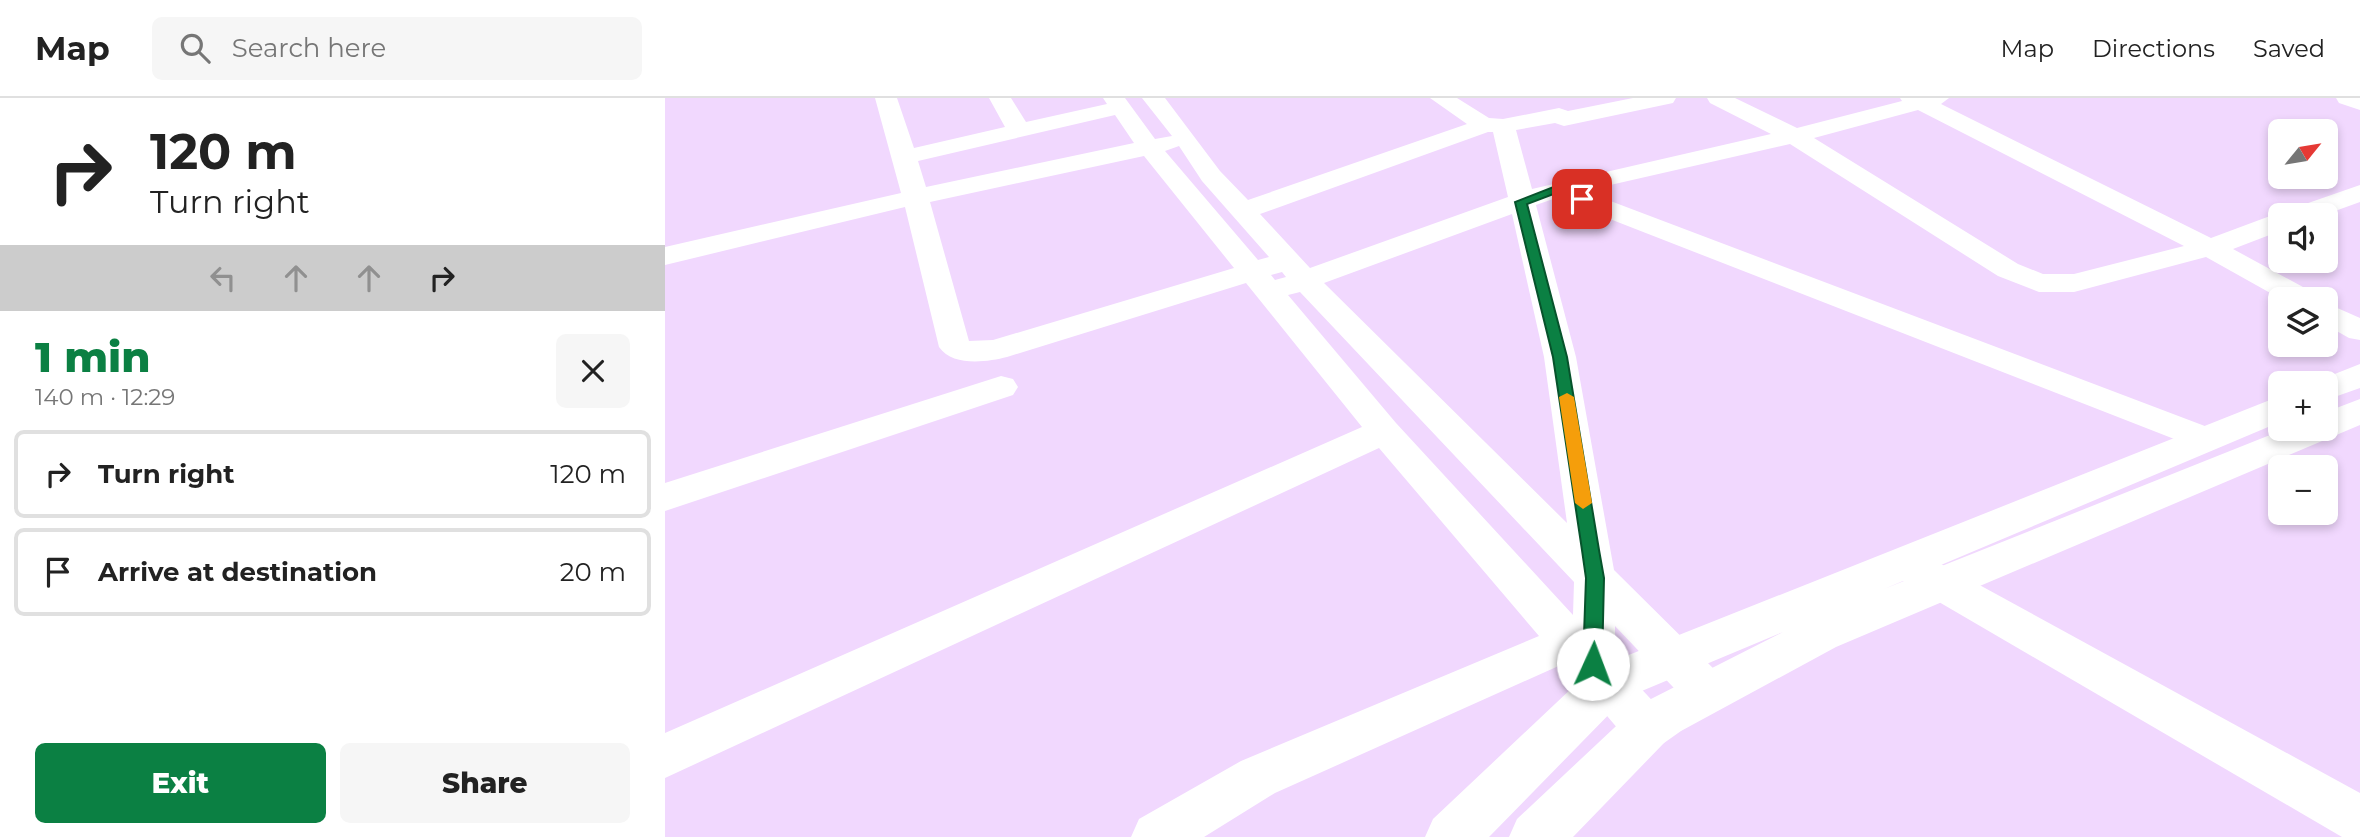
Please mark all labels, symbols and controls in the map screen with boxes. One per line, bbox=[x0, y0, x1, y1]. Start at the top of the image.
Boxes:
search box bbox=[152, 17, 642, 80]
text: Map bbox=[35, 28, 110, 68]
icon: search bbox=[176, 29, 214, 67]
text: Search here bbox=[232, 32, 386, 64]
text: Map bbox=[2001, 34, 2054, 63]
text: Directions bbox=[2092, 34, 2215, 63]
text: Saved bbox=[2253, 34, 2325, 63]
north arrow bbox=[2268, 119, 2338, 189]
map controls bbox=[2268, 119, 2338, 525]
text: 120 m bbox=[150, 122, 297, 181]
icon: right bbox=[35, 126, 126, 217]
pin bbox=[1552, 169, 1612, 229]
icon: arrive bbox=[1563, 180, 1601, 218]
text: Turn right bbox=[150, 182, 310, 221]
button: sound bbox=[2268, 203, 2338, 273]
icon: left bbox=[204, 259, 242, 297]
icon: ahead bbox=[277, 259, 315, 297]
icon: ahead bbox=[350, 259, 388, 297]
icon: right bbox=[423, 259, 461, 297]
button: layers bbox=[2268, 287, 2338, 357]
text: 1 min bbox=[35, 331, 151, 383]
button: close bbox=[556, 334, 630, 408]
button: + bbox=[2268, 371, 2338, 441]
text: 140 m · 12:29 bbox=[35, 383, 175, 411]
icon: right bbox=[39, 455, 77, 493]
button: − bbox=[2268, 455, 2338, 525]
text: Turn right bbox=[98, 458, 234, 490]
text: 120 m bbox=[550, 458, 626, 490]
icon: arrive bbox=[39, 553, 77, 591]
text: Arrive at destination bbox=[98, 556, 377, 588]
text: 20 m bbox=[560, 556, 626, 588]
position arrow bbox=[1556, 627, 1630, 701]
button: Exit bbox=[35, 743, 326, 823]
button: Share bbox=[340, 743, 630, 823]

